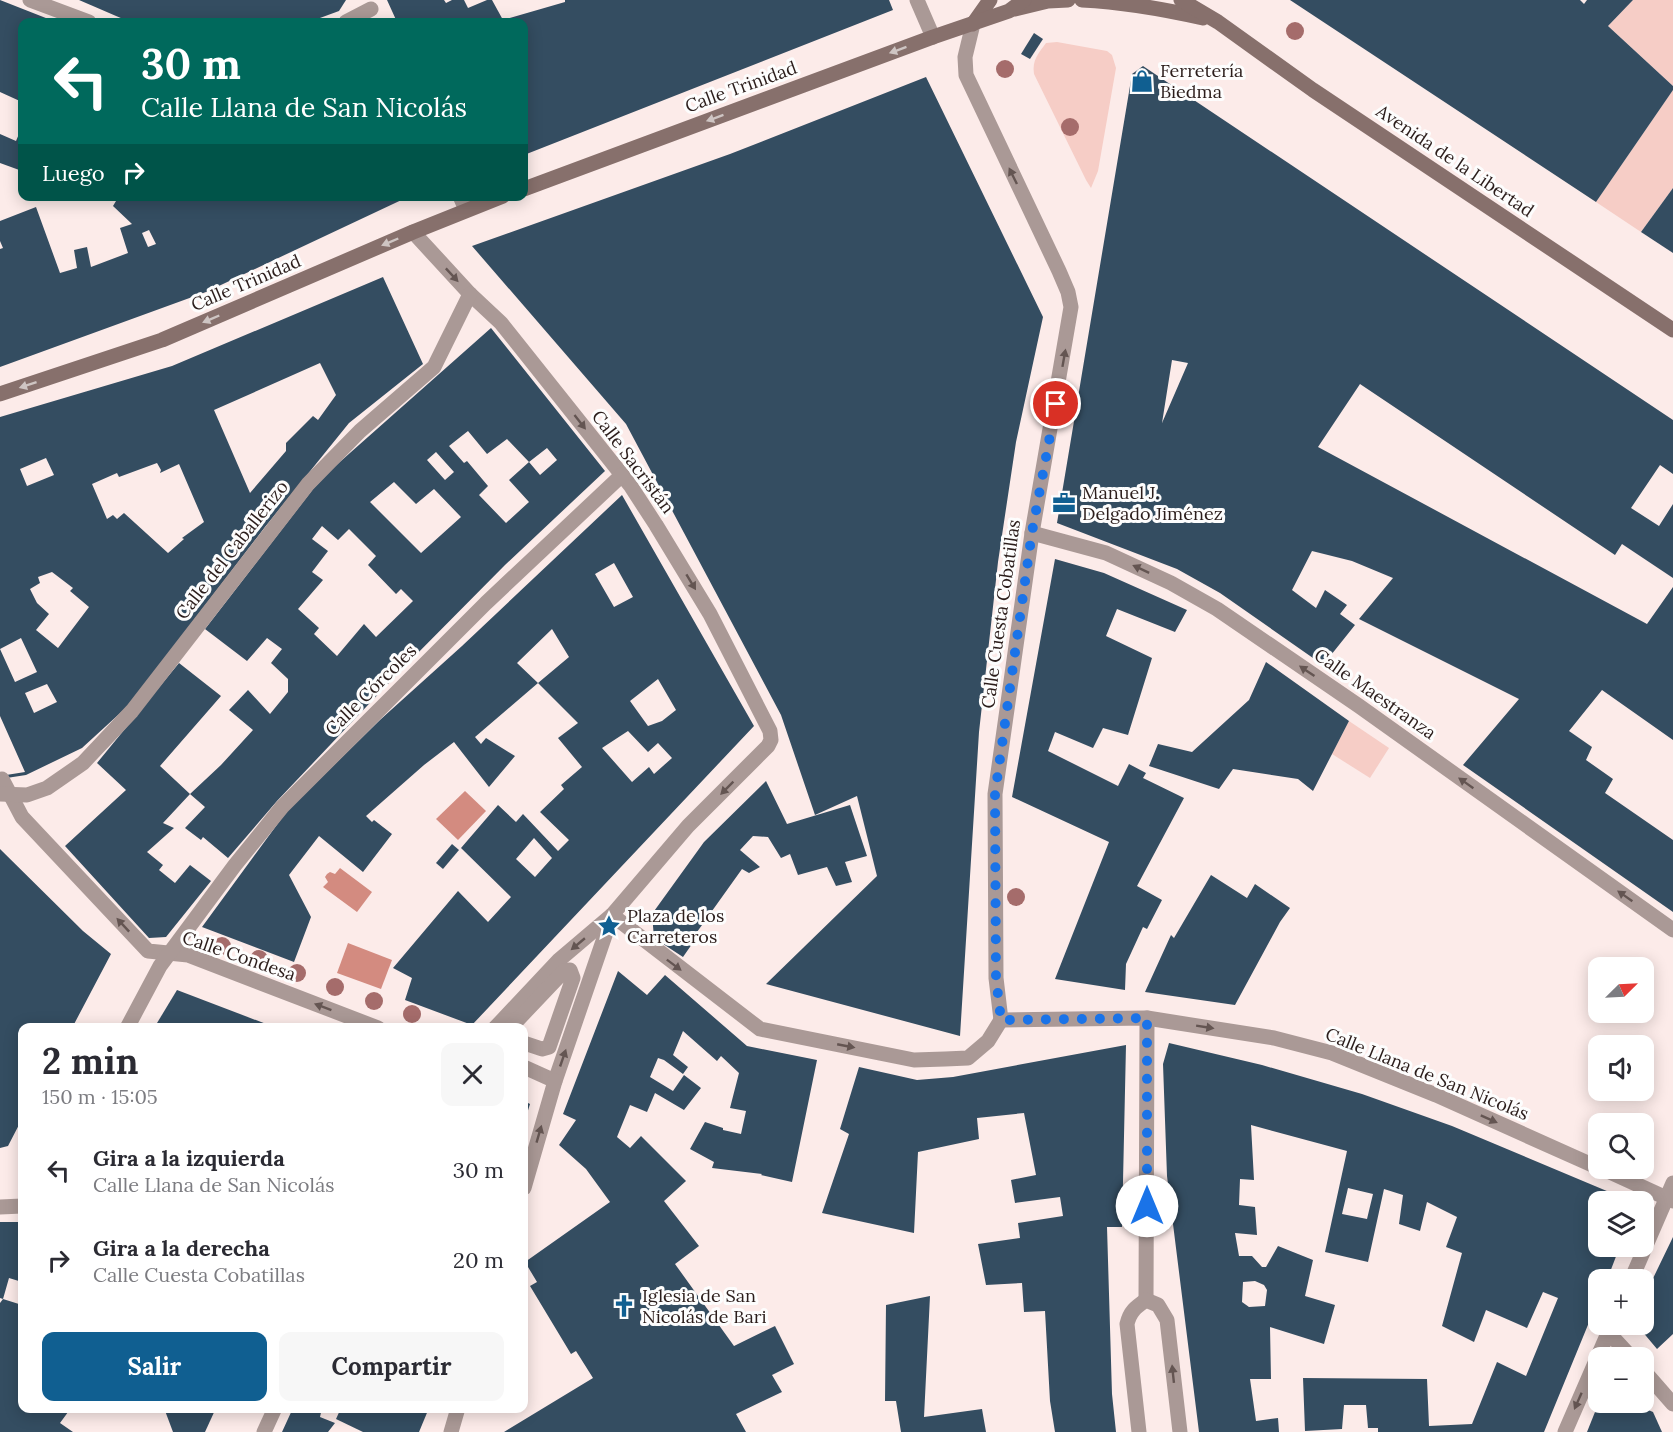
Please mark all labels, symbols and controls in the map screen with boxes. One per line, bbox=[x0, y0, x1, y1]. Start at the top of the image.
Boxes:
text: 30 m bbox=[141, 37, 241, 91]
icon: left bbox=[42, 42, 120, 120]
one-way arrow bbox=[889, 45, 907, 55]
street label: Calle Trinidad bbox=[682, 56, 800, 117]
place label: Ferretería Biedma bbox=[1160, 59, 1243, 103]
shop icon: Ferretería Biedma bbox=[1129, 68, 1155, 94]
text: Calle Llana de San Nicolás bbox=[141, 90, 467, 124]
street label: Avenida de la Libertad bbox=[1371, 99, 1539, 222]
one-way arrow bbox=[706, 113, 724, 123]
icon: right bbox=[117, 156, 150, 189]
text: Luego bbox=[42, 159, 105, 187]
one-way arrow bbox=[1008, 168, 1017, 185]
one-way arrow bbox=[381, 237, 399, 247]
street label: Calle Trinidad bbox=[187, 249, 304, 316]
one-way arrow bbox=[445, 268, 459, 282]
one-way arrow bbox=[202, 314, 220, 324]
one-way arrow bbox=[1060, 348, 1069, 367]
pin bbox=[1030, 378, 1081, 429]
one-way arrow bbox=[19, 381, 37, 390]
icon: arrive bbox=[1039, 387, 1072, 420]
street label: Calle Sacristán bbox=[587, 405, 680, 518]
one-way arrow bbox=[573, 415, 585, 430]
street label: Calle del Caballerizo bbox=[170, 476, 293, 624]
place label: Manuel J. Delgado Jiménez bbox=[1082, 481, 1223, 525]
office icon: Manuel J. Delgado Jiménez bbox=[1051, 490, 1077, 516]
street label: Calle Cuesta Cobatillas bbox=[976, 518, 1025, 710]
one-way arrow bbox=[1131, 564, 1149, 574]
one-way arrow bbox=[685, 574, 696, 590]
street label: Calle Córcoles bbox=[320, 639, 421, 740]
street label: Calle Maestranza bbox=[1310, 643, 1441, 744]
one-way arrow bbox=[1299, 665, 1315, 676]
one-way arrow bbox=[1459, 777, 1474, 789]
one-way arrow bbox=[720, 780, 734, 794]
one-way arrow bbox=[1618, 890, 1634, 902]
place label: Plaza de los Carreteros bbox=[627, 904, 724, 948]
place icon: Plaza de los Carreteros bbox=[596, 913, 622, 939]
one-way arrow bbox=[117, 919, 131, 933]
street label: Calle Condesa bbox=[179, 925, 299, 986]
one-way arrow bbox=[571, 937, 586, 950]
north arrow bbox=[1588, 957, 1654, 1023]
map controls bbox=[1588, 957, 1654, 1413]
one-way arrow bbox=[666, 958, 682, 971]
one-way arrow bbox=[314, 1001, 332, 1011]
street label: Calle Llana de San Nicolás bbox=[1322, 1022, 1532, 1125]
one-way arrow bbox=[1195, 1023, 1214, 1032]
button: sound bbox=[1588, 1035, 1654, 1101]
text: 2 min bbox=[42, 1038, 139, 1084]
one-way arrow bbox=[837, 1042, 856, 1051]
button: close bbox=[441, 1043, 504, 1106]
one-way arrow bbox=[558, 1049, 568, 1067]
text: 150 m · 15:05 bbox=[42, 1084, 158, 1109]
button: search bbox=[1588, 1113, 1654, 1179]
one-way arrow bbox=[1480, 1114, 1497, 1123]
one-way arrow bbox=[535, 1125, 544, 1143]
text: Gira a la izquierda bbox=[93, 1144, 285, 1172]
icon: left bbox=[42, 1154, 75, 1187]
text: 30 m bbox=[453, 1156, 504, 1184]
text: Calle Llana de San Nicolás bbox=[93, 1172, 335, 1197]
position arrow bbox=[1115, 1174, 1179, 1238]
button: layers bbox=[1588, 1191, 1654, 1257]
text: Gira a la derecha bbox=[93, 1234, 270, 1262]
icon: right bbox=[42, 1244, 75, 1277]
text: 20 m bbox=[453, 1246, 504, 1274]
text: Calle Cuesta Cobatillas bbox=[93, 1262, 305, 1287]
button: + bbox=[1588, 1269, 1654, 1335]
place label: Iglesia de San Nicolás de Bari bbox=[642, 1284, 767, 1328]
church icon: Iglesia de San Nicolás de Bari bbox=[611, 1293, 637, 1319]
button: Salir bbox=[42, 1332, 267, 1401]
button: Compartir bbox=[279, 1332, 504, 1401]
button: − bbox=[1588, 1347, 1654, 1413]
one-way arrow bbox=[1169, 1364, 1178, 1383]
one-way arrow bbox=[1573, 1392, 1582, 1410]

